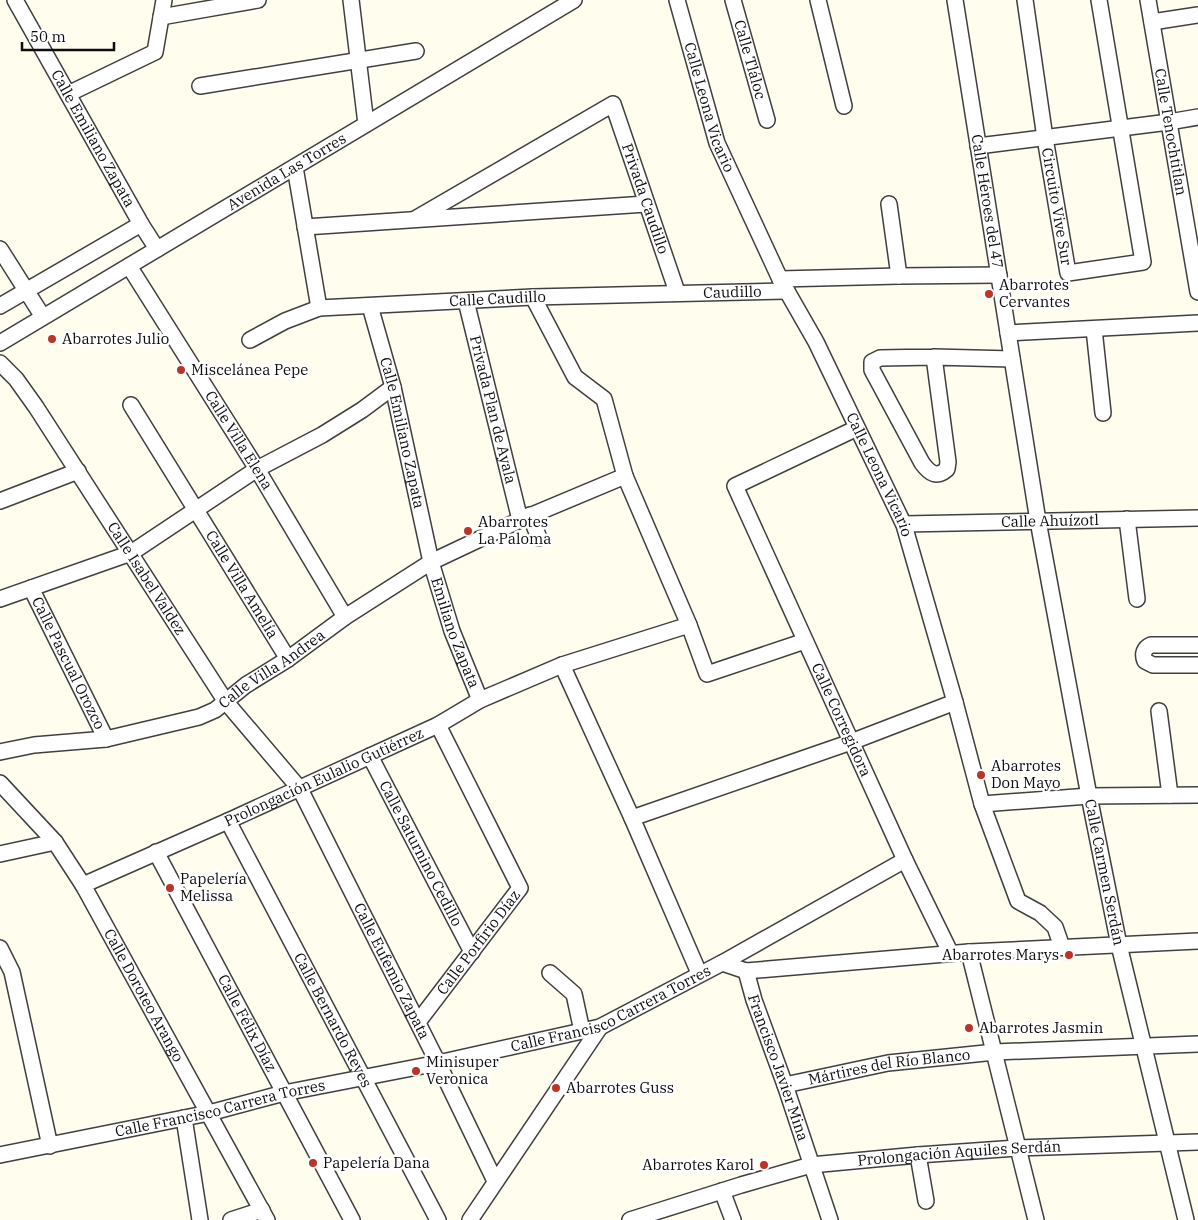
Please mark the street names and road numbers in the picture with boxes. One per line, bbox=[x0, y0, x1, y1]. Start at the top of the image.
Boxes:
street label: Calle Tláloc bbox=[730, 18, 771, 102]
street label: Calle Leona Vicario bbox=[680, 40, 739, 175]
street label: Calle Emiliano Zapata bbox=[47, 66, 140, 210]
street label: Calle Tenochtitlan bbox=[1151, 67, 1191, 197]
street label: Avenida Las Torres bbox=[224, 128, 349, 214]
street label: Calle Héroes del 47 bbox=[968, 133, 1008, 270]
street label: Privada Caudillo bbox=[618, 141, 673, 256]
street label: Circuito Vive Sur bbox=[1038, 146, 1077, 267]
street label: Caudillo bbox=[703, 282, 762, 302]
street label: Calle Caudillo bbox=[449, 287, 546, 310]
street label: Privada Plan de Ayala bbox=[466, 333, 521, 486]
street label: Calle Emiliano Zapata bbox=[376, 355, 429, 510]
street label: Calle Villa Elena bbox=[201, 387, 277, 493]
street label: Calle Leona Vicario bbox=[842, 409, 917, 539]
street label: Calle Ahuízotl bbox=[1001, 510, 1099, 531]
street label: Calle Isabel Valdez bbox=[104, 518, 190, 638]
street label: Calle Villa Amelía bbox=[202, 527, 283, 642]
street label: Emiliano Zapata bbox=[427, 575, 484, 691]
street label: Calle Pascual Orozco bbox=[28, 594, 110, 732]
street label: Calle Villa Andrea bbox=[214, 625, 328, 712]
street label: Calle Corregidora bbox=[808, 660, 876, 780]
street label: Prolongación Eulalio Gutiérrez bbox=[221, 723, 426, 830]
street label: Calle Saturnino Cedillo bbox=[376, 777, 467, 929]
street label: Calle Carmen Serdán bbox=[1081, 797, 1129, 947]
street label: Calle Porfirio Díaz bbox=[432, 886, 524, 998]
street label: Calle Eufemio Zapata bbox=[350, 900, 434, 1042]
street label: Calle Doroteo Arango bbox=[100, 925, 188, 1065]
street label: Calle Bernardo Reyes bbox=[290, 949, 377, 1091]
street label: Calle Francisco Carrera Torres bbox=[509, 961, 714, 1056]
street label: Calle Félix Díaz bbox=[214, 971, 281, 1075]
street label: Francisco Javier Mina bbox=[744, 992, 813, 1143]
street label: Mártires del Río Blanco bbox=[806, 1045, 971, 1089]
street label: Calle Francisco Carrera Torres bbox=[113, 1075, 327, 1141]
street label: Prolongación Aquiles Serdán bbox=[856, 1137, 1062, 1170]

